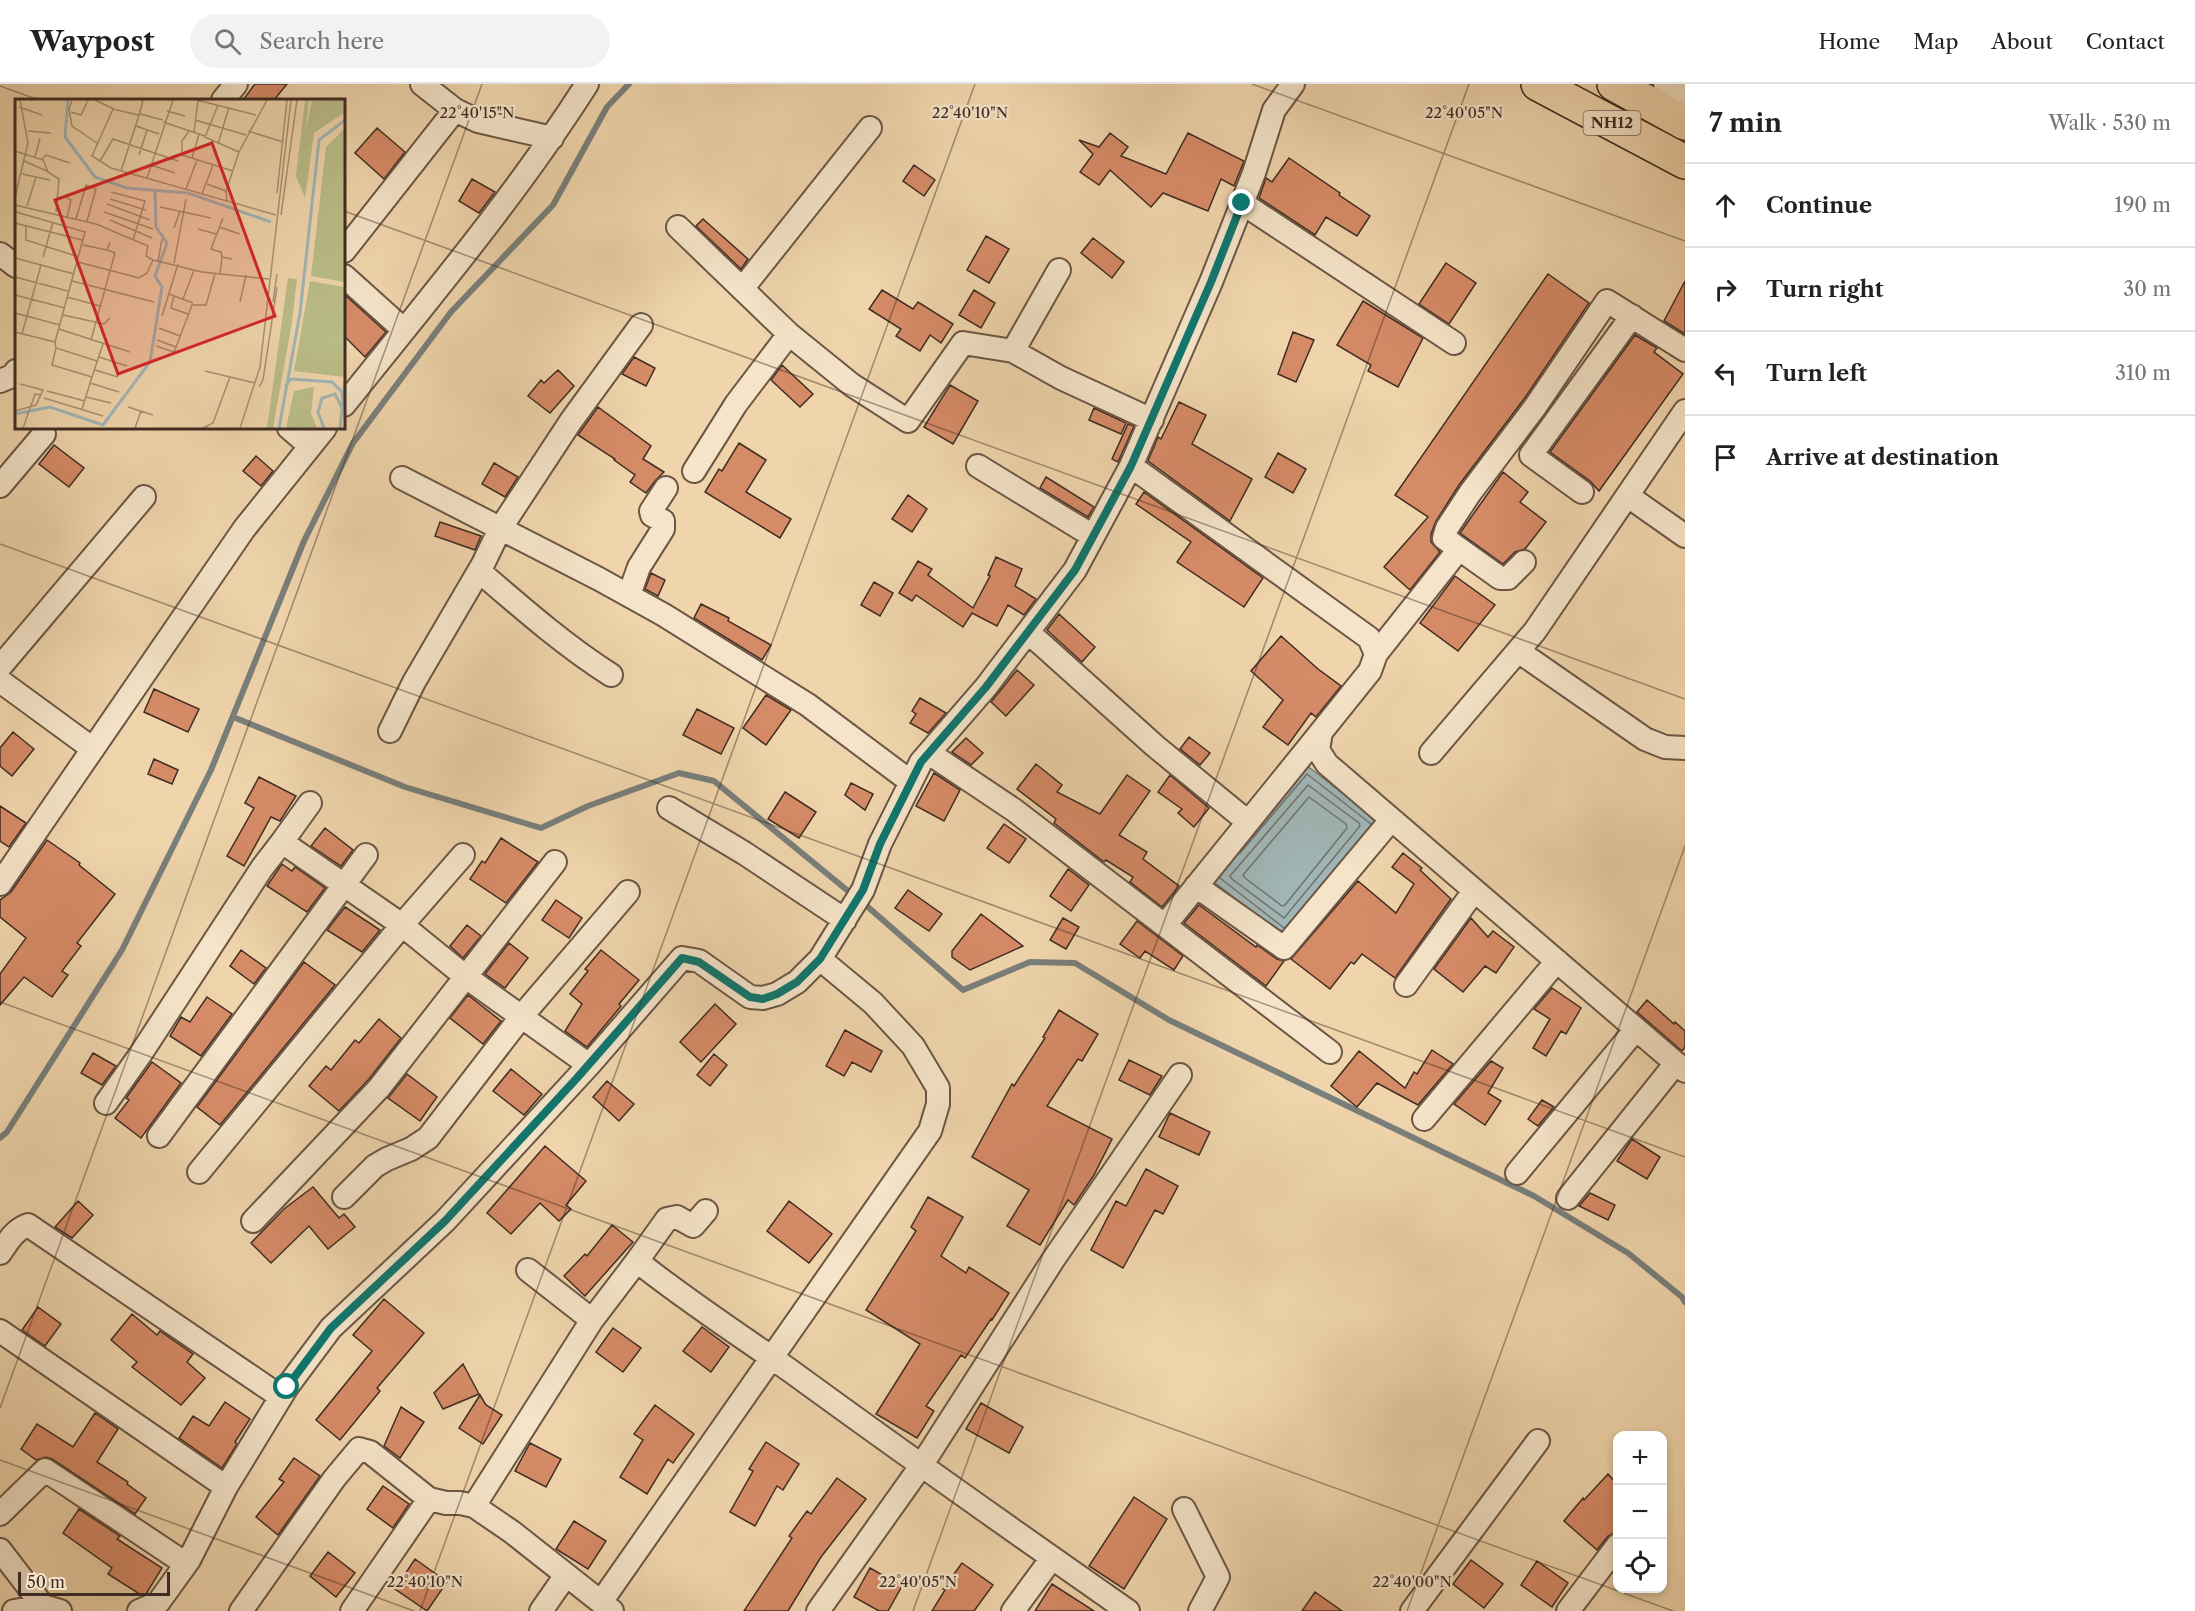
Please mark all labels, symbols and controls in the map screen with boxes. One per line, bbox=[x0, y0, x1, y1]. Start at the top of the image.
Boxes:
search box bbox=[190, 14, 610, 68]
text: Waypost bbox=[30, 24, 154, 58]
icon: search bbox=[211, 25, 244, 58]
text: Search here bbox=[259, 28, 384, 55]
text: Home bbox=[1819, 29, 1880, 54]
text: Map bbox=[1913, 29, 1958, 54]
text: About bbox=[1991, 29, 2053, 54]
text: Contact bbox=[2086, 29, 2165, 54]
inset map bbox=[15, 99, 345, 429]
text: 22°40'15"N bbox=[440, 103, 515, 122]
text: 22°40'10"N bbox=[932, 103, 1008, 122]
text: 22°40'05"N bbox=[1425, 103, 1503, 122]
text: 7 min bbox=[1709, 107, 1782, 139]
road number: NH12 bbox=[1584, 111, 1640, 135]
text: Walk · 530 m bbox=[2048, 111, 2171, 135]
route end bbox=[1228, 189, 1254, 215]
icon: ahead bbox=[1709, 189, 1742, 222]
text: Continue bbox=[1766, 192, 1872, 219]
text: 190 m bbox=[2114, 193, 2171, 217]
icon: right bbox=[1709, 273, 1742, 306]
text: Turn right bbox=[1766, 276, 1884, 303]
text: 30 m bbox=[2123, 277, 2171, 301]
icon: left bbox=[1709, 357, 1742, 390]
text: Turn left bbox=[1766, 360, 1867, 387]
text: 310 m bbox=[2115, 361, 2171, 385]
icon: arrive bbox=[1709, 441, 1742, 474]
text: Arrive at destination bbox=[1766, 444, 1999, 471]
route start bbox=[273, 1373, 299, 1399]
map controls bbox=[1613, 1431, 1667, 1593]
button: + bbox=[1613, 1431, 1667, 1485]
button: − bbox=[1613, 1485, 1667, 1539]
button: locate bbox=[1613, 1539, 1667, 1593]
scale bar bbox=[18, 1569, 170, 1596]
text: 50 m bbox=[27, 1572, 65, 1592]
text: 22°40'10"N bbox=[387, 1572, 463, 1591]
text: 22°40'05"N bbox=[879, 1572, 957, 1591]
text: 22°40'00"N bbox=[1372, 1572, 1452, 1591]

